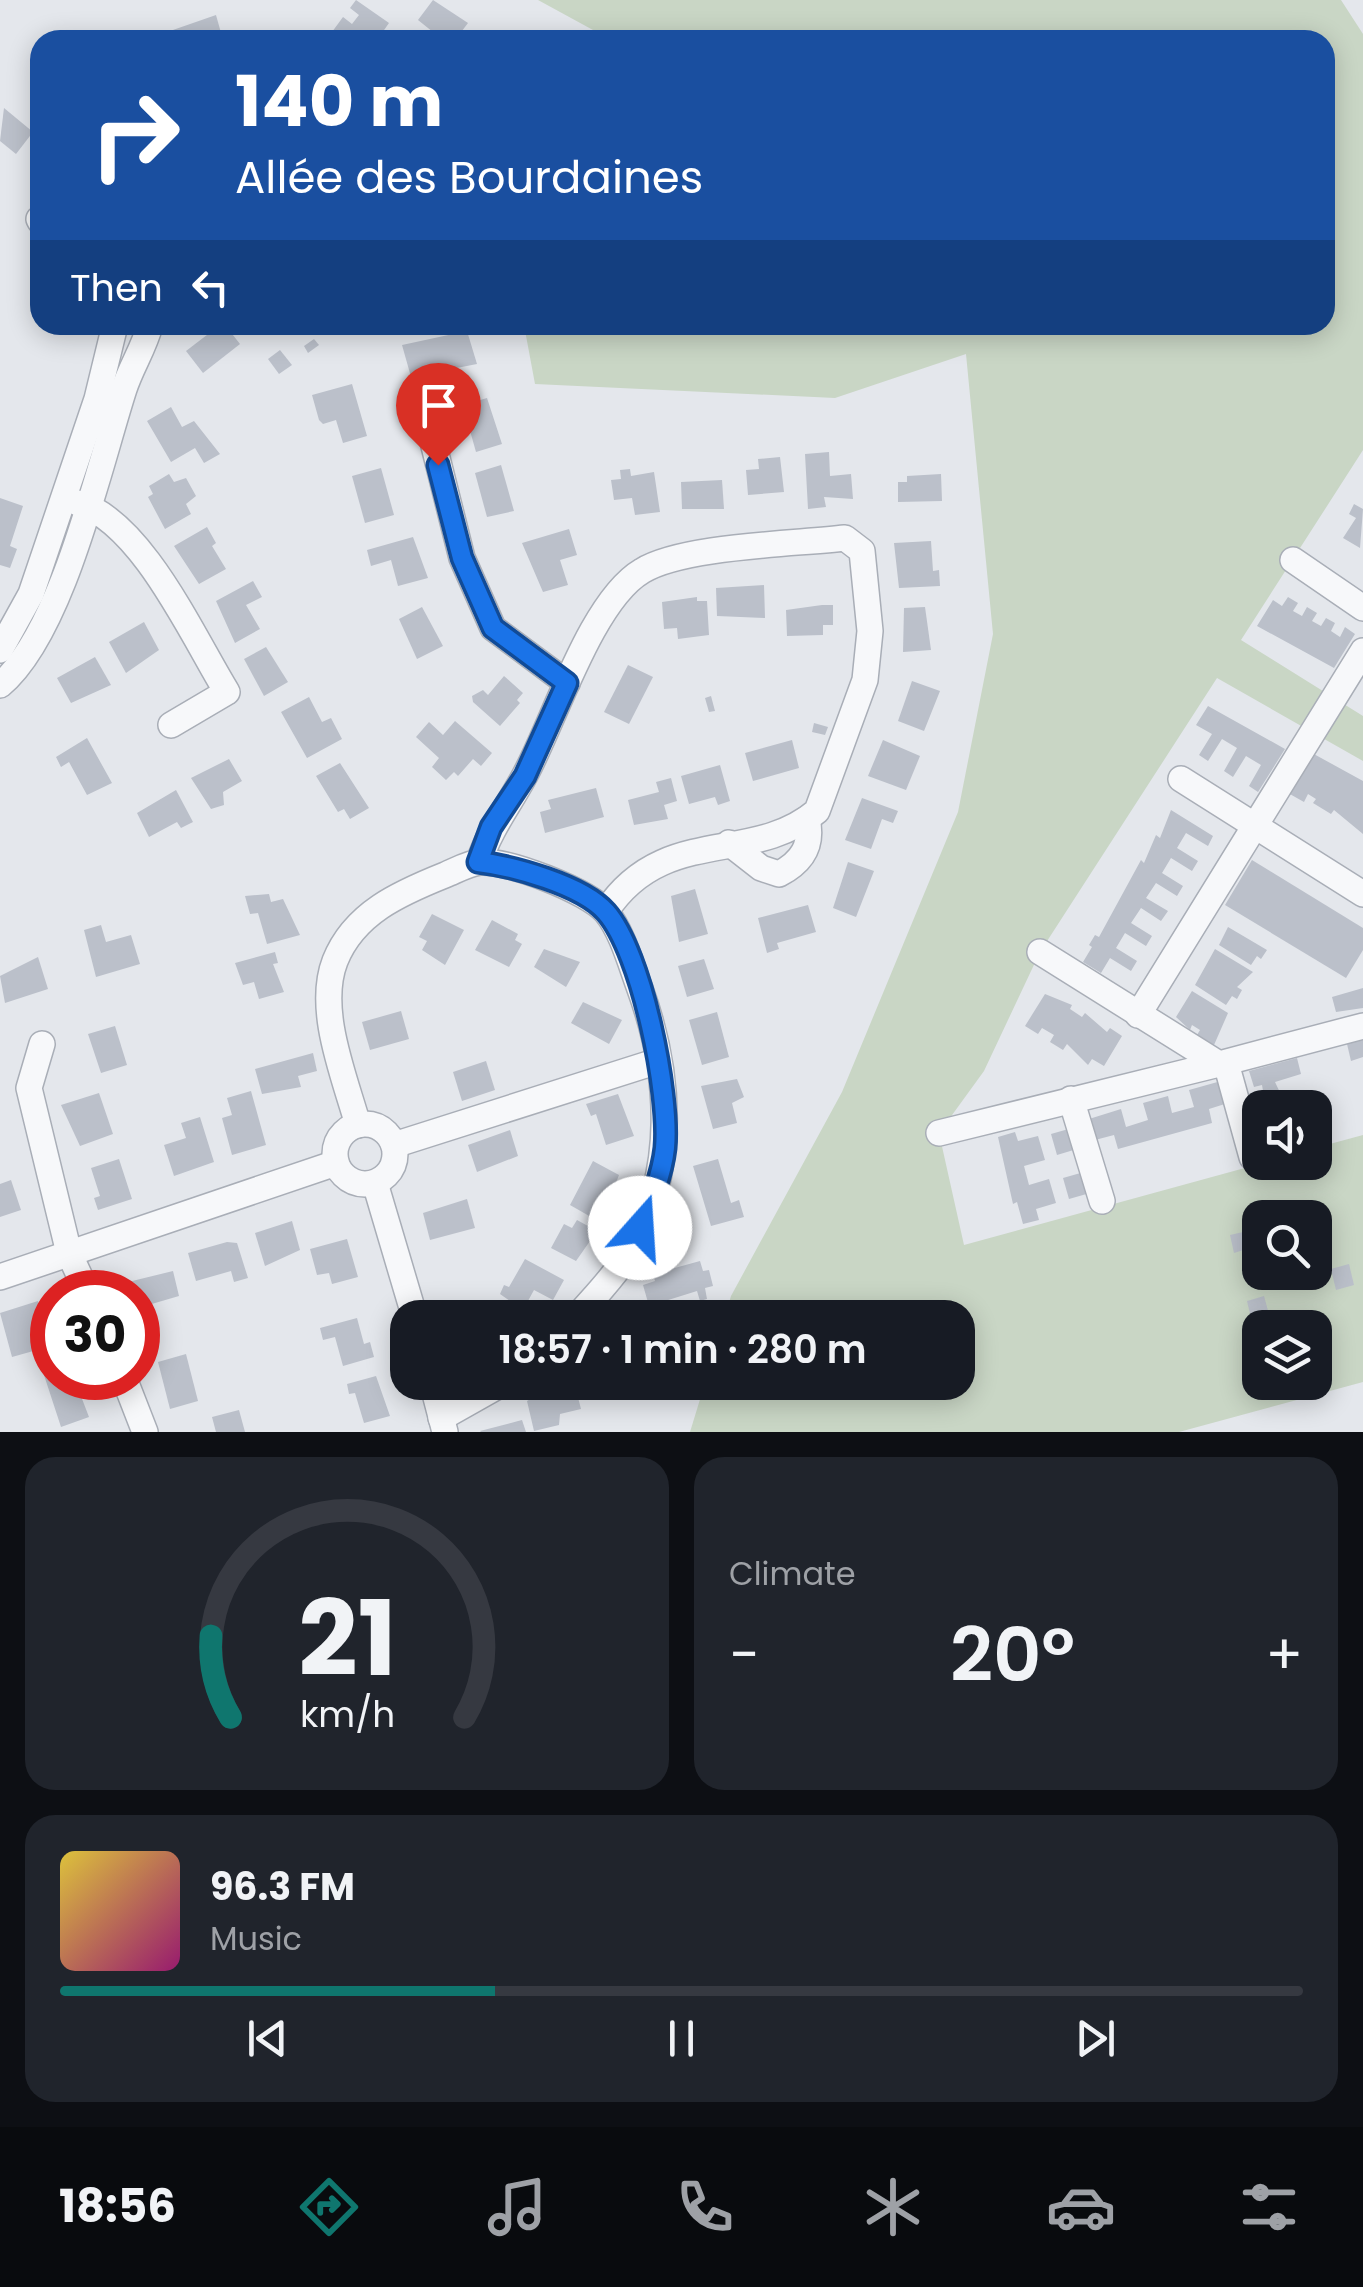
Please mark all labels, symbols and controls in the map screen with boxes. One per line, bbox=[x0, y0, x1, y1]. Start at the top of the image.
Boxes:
text: 140 m bbox=[235, 52, 443, 151]
icon: right bbox=[70, 70, 200, 200]
text: Allée des Bourdaines bbox=[235, 146, 703, 209]
icon: left bbox=[183, 260, 238, 315]
text: Then bbox=[70, 261, 163, 314]
pin bbox=[396, 363, 481, 466]
icon: arrive bbox=[411, 378, 466, 433]
map controls bbox=[1242, 1090, 1332, 1400]
button: sound bbox=[1242, 1090, 1332, 1180]
position arrow bbox=[588, 1176, 692, 1280]
button: search bbox=[1242, 1200, 1332, 1290]
speed limit sign: 30 bbox=[30, 1270, 160, 1400]
button: layers bbox=[1242, 1310, 1332, 1400]
text: 18:57 · 1 min · 280 m bbox=[498, 1323, 867, 1376]
text: Climate bbox=[729, 1551, 856, 1596]
text: 21 bbox=[298, 1566, 396, 1711]
text: 20° bbox=[950, 1602, 1075, 1707]
text: − bbox=[729, 1616, 759, 1693]
text: + bbox=[1265, 1616, 1303, 1693]
text: km/h bbox=[299, 1689, 395, 1740]
text: 96.3 FM bbox=[210, 1860, 355, 1913]
text: Music bbox=[210, 1916, 302, 1961]
icon: previous bbox=[240, 2011, 295, 2066]
icon: pause bbox=[654, 2011, 709, 2066]
icon: next bbox=[1068, 2011, 1123, 2066]
icon: directions bbox=[294, 2172, 364, 2242]
icon: music bbox=[482, 2172, 552, 2242]
icon: phone bbox=[670, 2172, 740, 2242]
icon: climate bbox=[858, 2172, 928, 2242]
icon: car bbox=[1046, 2172, 1116, 2242]
icon: filters bbox=[1234, 2172, 1304, 2242]
text: 18:56 bbox=[59, 2175, 176, 2238]

